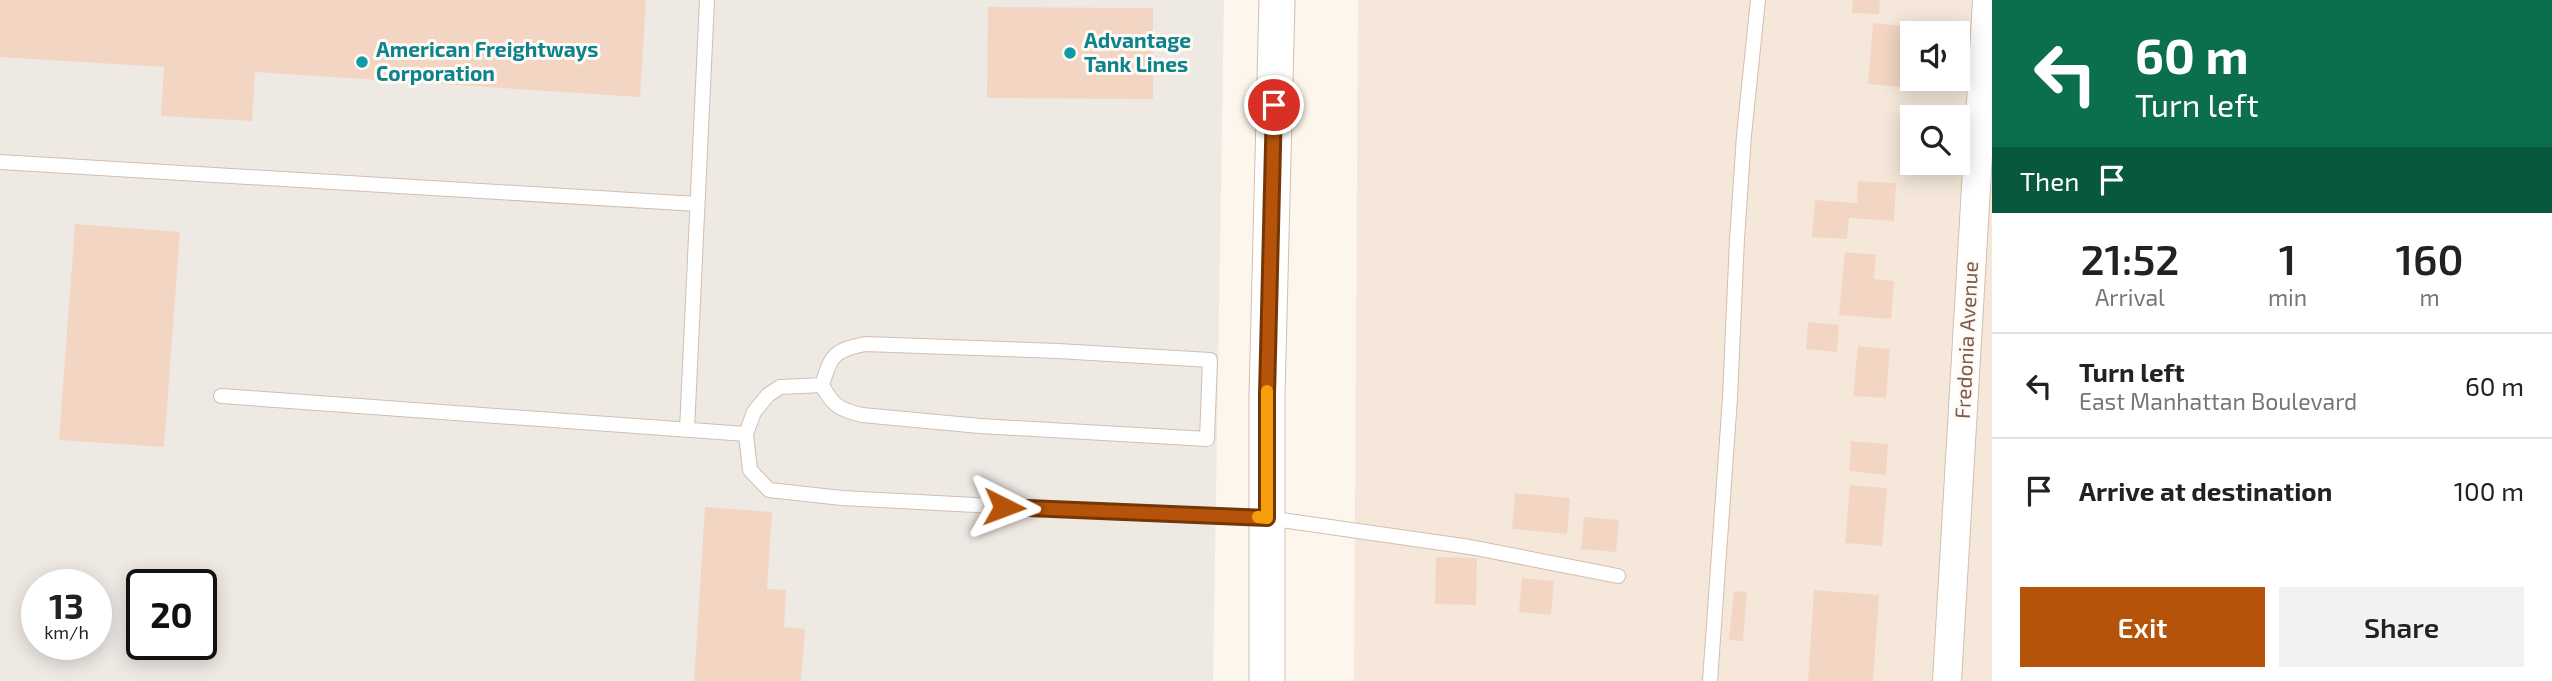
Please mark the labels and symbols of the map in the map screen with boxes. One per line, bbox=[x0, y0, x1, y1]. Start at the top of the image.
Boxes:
place label: Advantage Tank Lines bbox=[1084, 27, 1191, 76]
place label: American Freightways Corporation bbox=[376, 36, 599, 85]
marker: Advantage Tank Lines bbox=[1062, 45, 1078, 61]
marker: American Freightways Corporation bbox=[354, 54, 370, 70]
pin bbox=[1244, 75, 1304, 135]
street label: Fredonia Avenue bbox=[1949, 260, 1982, 419]
position arrow bbox=[967, 470, 1041, 544]
speed limit sign: 20 bbox=[126, 569, 217, 660]

